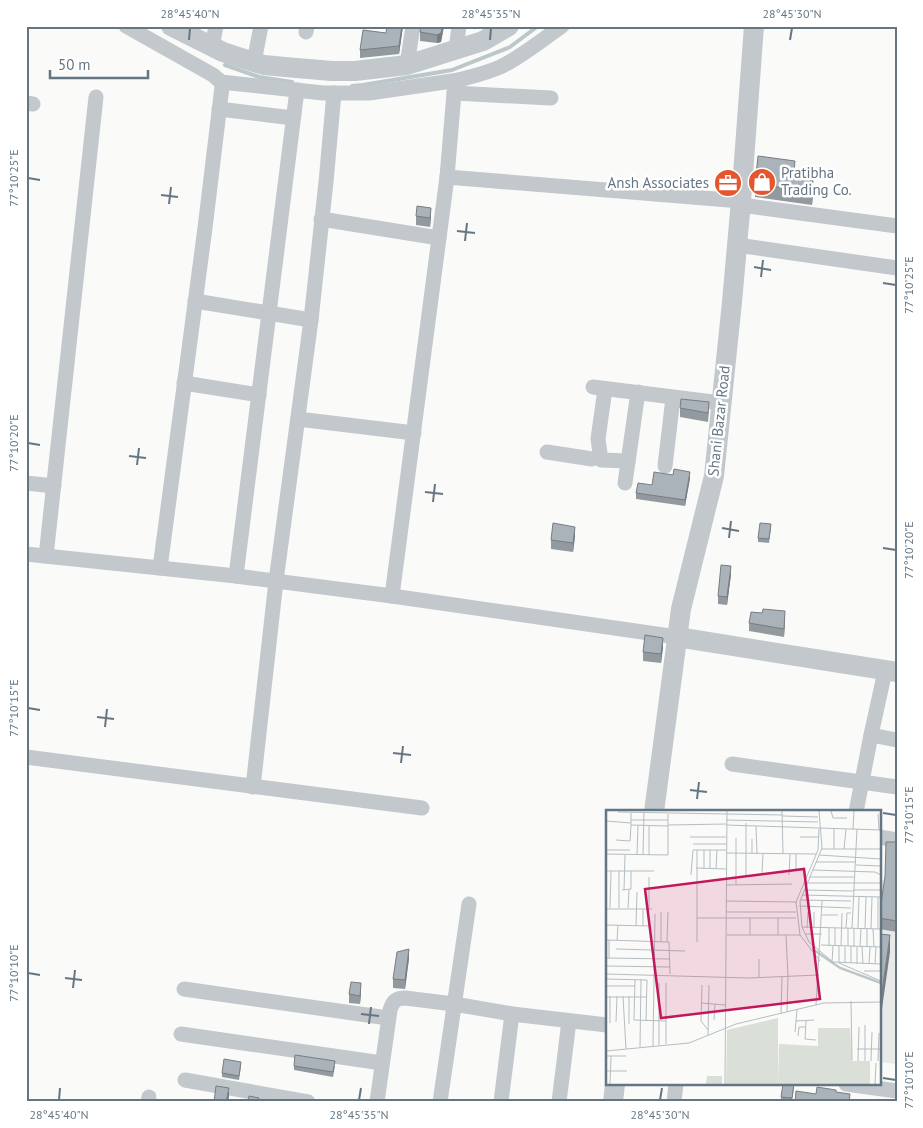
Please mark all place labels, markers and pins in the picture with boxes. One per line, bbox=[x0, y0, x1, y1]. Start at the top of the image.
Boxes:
place label: Pratibha Trading Co. bbox=[781, 163, 852, 199]
shop icon: Pratibha Trading Co. bbox=[747, 167, 777, 197]
office icon: Ansh Associates bbox=[713, 168, 743, 198]
place label: Ansh Associates bbox=[607, 173, 709, 192]

